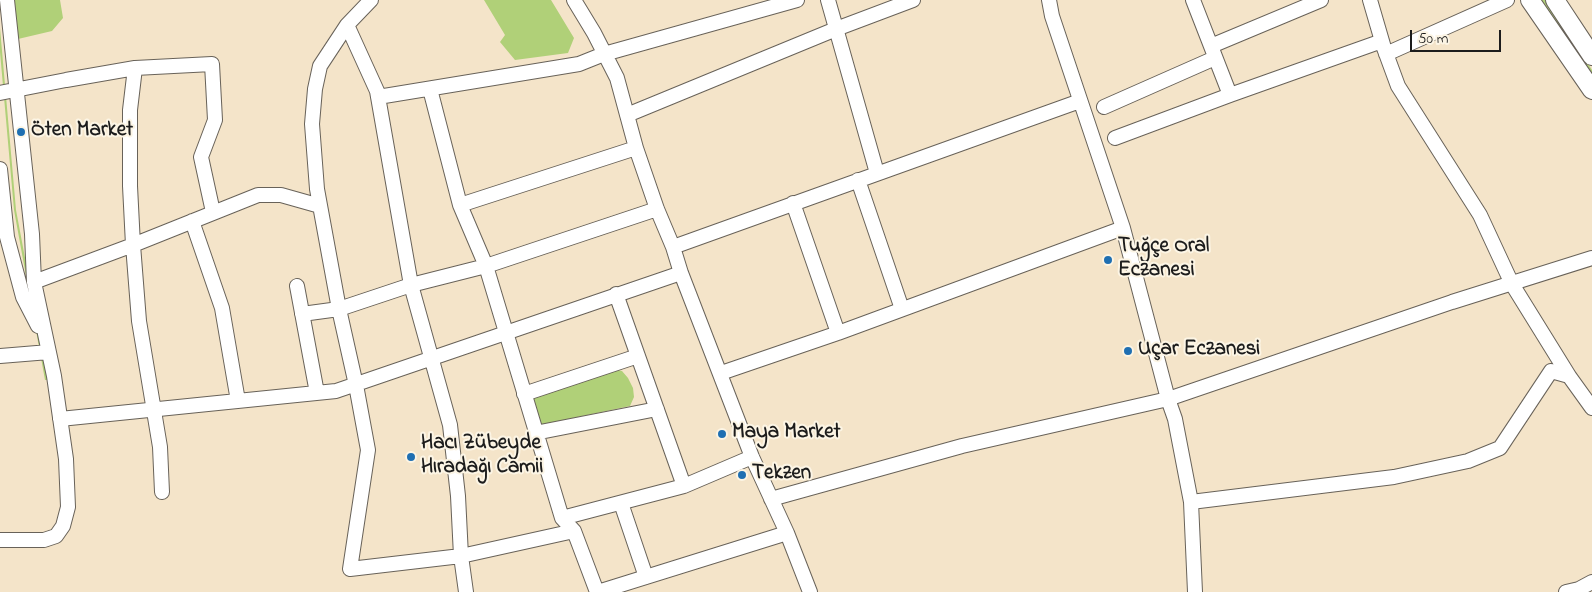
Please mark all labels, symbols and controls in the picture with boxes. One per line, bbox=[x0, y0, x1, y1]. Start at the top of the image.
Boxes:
scale bar bbox=[1412, 20, 1503, 52]
text: 50 m bbox=[1418, 28, 1448, 50]
place label: Öten Market bbox=[31, 119, 133, 145]
marker: Öten Market bbox=[15, 126, 27, 138]
place label: Tuğçe Oral Eczanesi bbox=[1118, 235, 1209, 285]
marker: Tuğçe Oral Eczanesi bbox=[1102, 254, 1114, 266]
place label: Uçar Eczanesi bbox=[1138, 338, 1260, 364]
marker: Uçar Eczanesi bbox=[1122, 345, 1134, 357]
place label: Maya Market bbox=[732, 421, 841, 447]
marker: Maya Market bbox=[716, 428, 728, 440]
place label: Hacı Zübeyde Hıradağı Camii bbox=[421, 432, 543, 482]
marker: Hacı Zübeyde Hıradağı Camii bbox=[405, 451, 417, 463]
place label: Tekzen bbox=[752, 462, 811, 488]
marker: Tekzen bbox=[736, 469, 748, 481]

